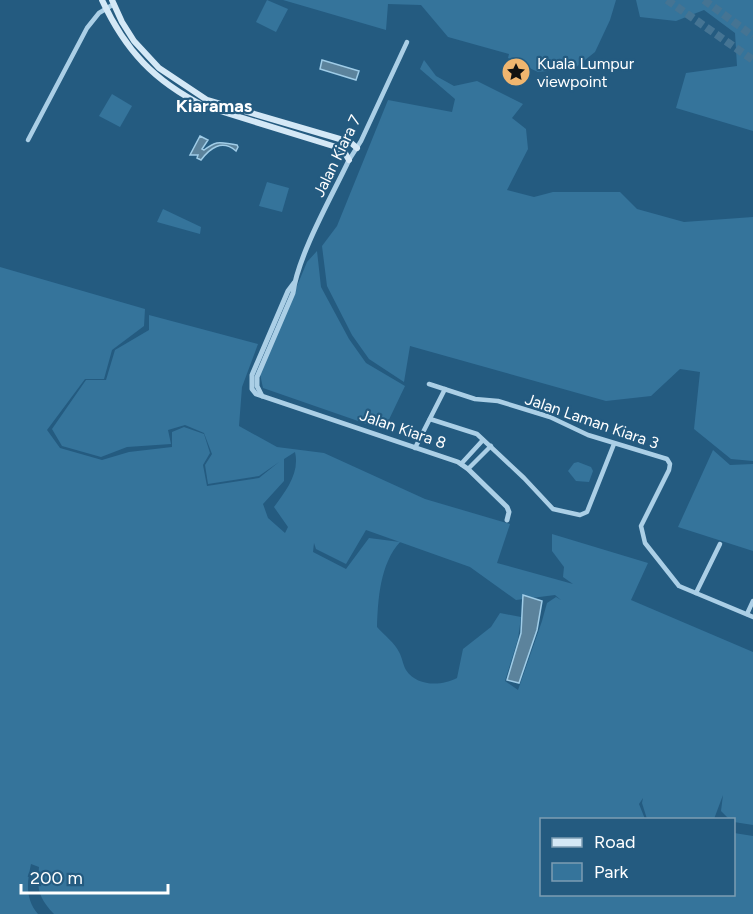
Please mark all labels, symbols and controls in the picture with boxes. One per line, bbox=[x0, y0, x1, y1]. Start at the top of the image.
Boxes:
place label: Kuala Lumpur viewpoint bbox=[537, 54, 635, 91]
place icon: Kuala Lumpur viewpoint bbox=[500, 56, 532, 88]
district label: Kiaramas bbox=[176, 95, 253, 117]
street label: Jalan Kiara 7 bbox=[309, 112, 365, 200]
street label: Jalan Laman Kiara 3 bbox=[523, 389, 661, 453]
street label: Jalan Kiara 8 bbox=[357, 405, 449, 453]
legend bbox=[540, 818, 735, 896]
text: Road bbox=[594, 831, 635, 853]
scale bar bbox=[21, 857, 168, 895]
text: Park bbox=[594, 861, 629, 883]
text: 200 m bbox=[30, 867, 83, 889]

